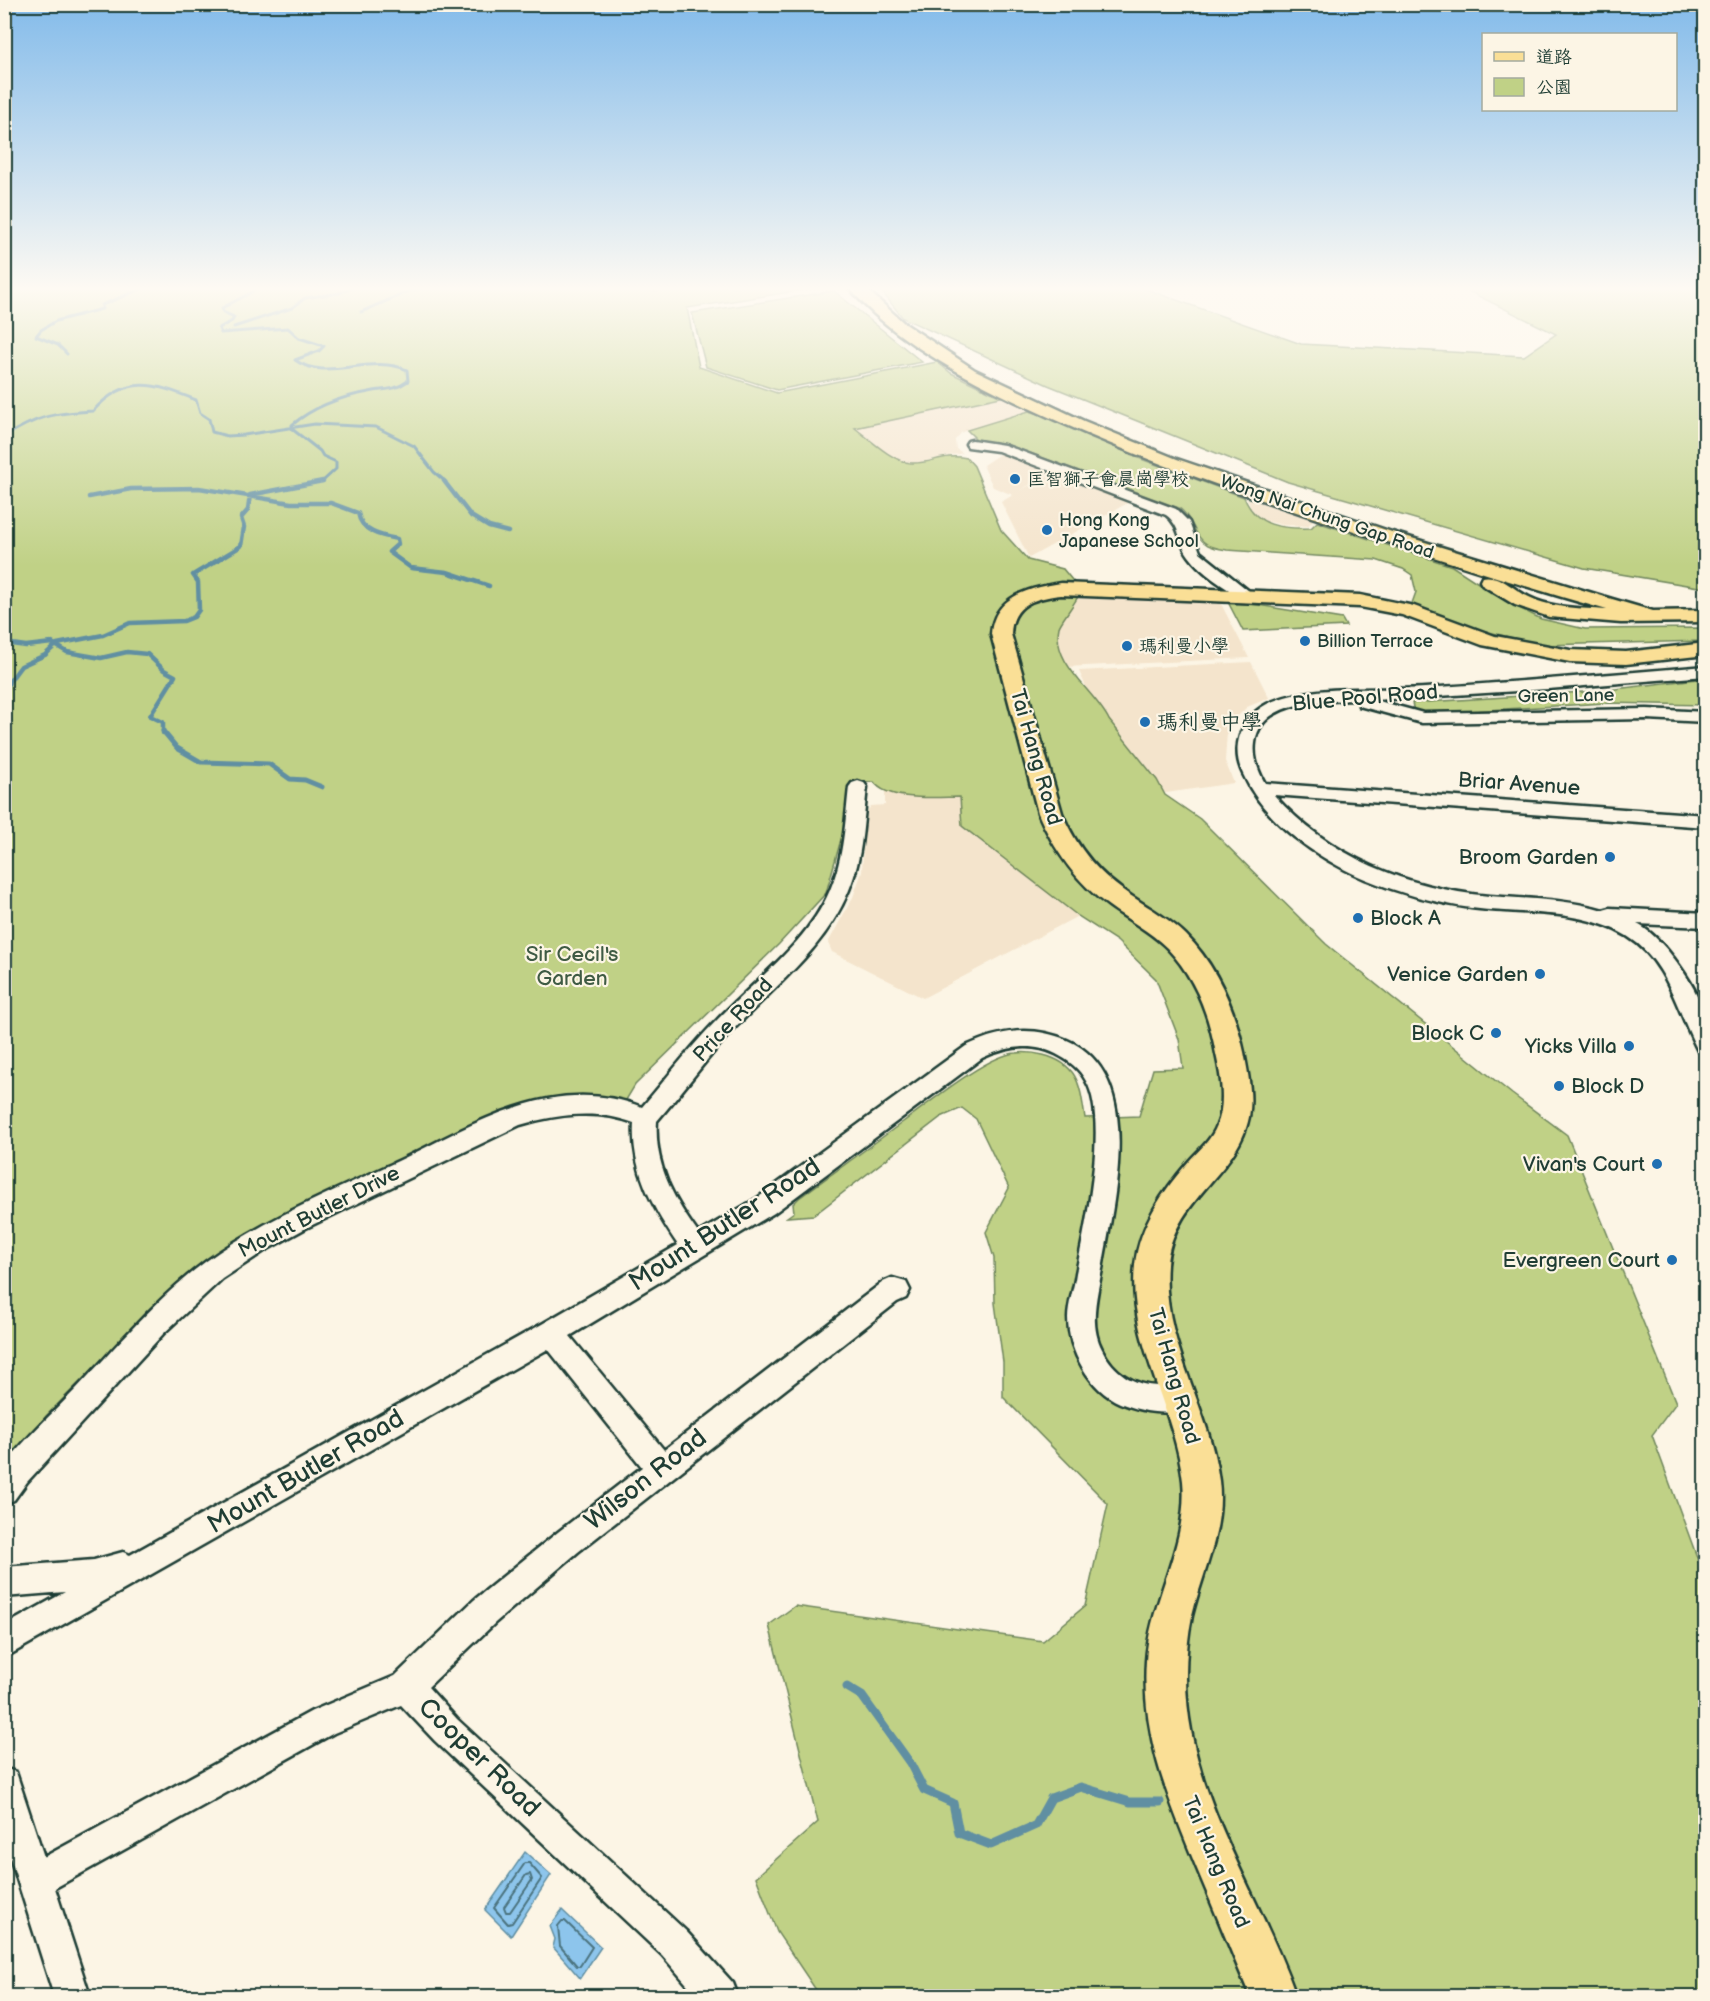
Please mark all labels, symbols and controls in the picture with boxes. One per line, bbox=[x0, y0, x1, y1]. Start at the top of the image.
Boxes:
legend bbox=[1482, 33, 1677, 111]
text: 道路 bbox=[1536, 47, 1572, 68]
text: 公園 bbox=[1536, 77, 1572, 98]
place label: 匡智獅子會晨崗學校 bbox=[1027, 469, 1189, 490]
street label: Wong Nai Chung Gap Road bbox=[1217, 471, 1437, 563]
marker: 匡智獅子會晨崗學校 bbox=[1008, 472, 1022, 486]
place label: Hong Kong Japanese School bbox=[1059, 510, 1199, 552]
marker: Hong Kong Japanese School bbox=[1040, 523, 1054, 537]
place label: Billion Terrace bbox=[1317, 631, 1433, 652]
marker: Billion Terrace bbox=[1298, 634, 1312, 648]
place label: 瑪利曼小學 bbox=[1139, 636, 1229, 657]
marker: 瑪利曼小學 bbox=[1120, 639, 1134, 653]
street label: Blue Pool Road bbox=[1291, 679, 1439, 717]
street label: Green Lane bbox=[1517, 685, 1615, 707]
street label: Tai Hang Road bbox=[1005, 686, 1067, 828]
place label: 瑪利曼中學 bbox=[1157, 710, 1262, 735]
marker: 瑪利曼中學 bbox=[1138, 715, 1152, 729]
street label: Briar Avenue bbox=[1457, 767, 1581, 801]
place label: Broom Garden bbox=[1458, 845, 1598, 870]
marker: Broom Garden bbox=[1603, 850, 1617, 864]
place label: Block A bbox=[1370, 906, 1441, 931]
marker: Block A bbox=[1351, 911, 1365, 925]
park label: Sir Cecil's Garden bbox=[526, 942, 618, 991]
place label: Venice Garden bbox=[1387, 962, 1528, 987]
marker: Venice Garden bbox=[1533, 967, 1547, 981]
street label: Price Road bbox=[688, 973, 778, 1067]
place label: Block C bbox=[1411, 1021, 1484, 1046]
marker: Block C bbox=[1489, 1026, 1503, 1040]
place label: Yicks Villa bbox=[1524, 1034, 1617, 1059]
marker: Yicks Villa bbox=[1622, 1039, 1636, 1053]
place label: Block D bbox=[1571, 1074, 1644, 1099]
marker: Block D bbox=[1552, 1079, 1566, 1093]
street label: Mount Butler Road bbox=[624, 1152, 826, 1298]
place label: Vivan's Court bbox=[1523, 1152, 1646, 1177]
marker: Vivan's Court bbox=[1650, 1157, 1664, 1171]
street label: Mount Butler Drive bbox=[234, 1161, 404, 1263]
place label: Evergreen Court bbox=[1502, 1248, 1661, 1273]
marker: Evergreen Court bbox=[1665, 1253, 1679, 1267]
street label: Tai Hang Road bbox=[1143, 1305, 1205, 1447]
street label: Mount Butler Road bbox=[202, 1403, 410, 1541]
street label: Wilson Road bbox=[579, 1423, 713, 1537]
street label: Cooper Road bbox=[411, 1692, 547, 1824]
street label: Tai Hang Road bbox=[1177, 1792, 1255, 1932]

